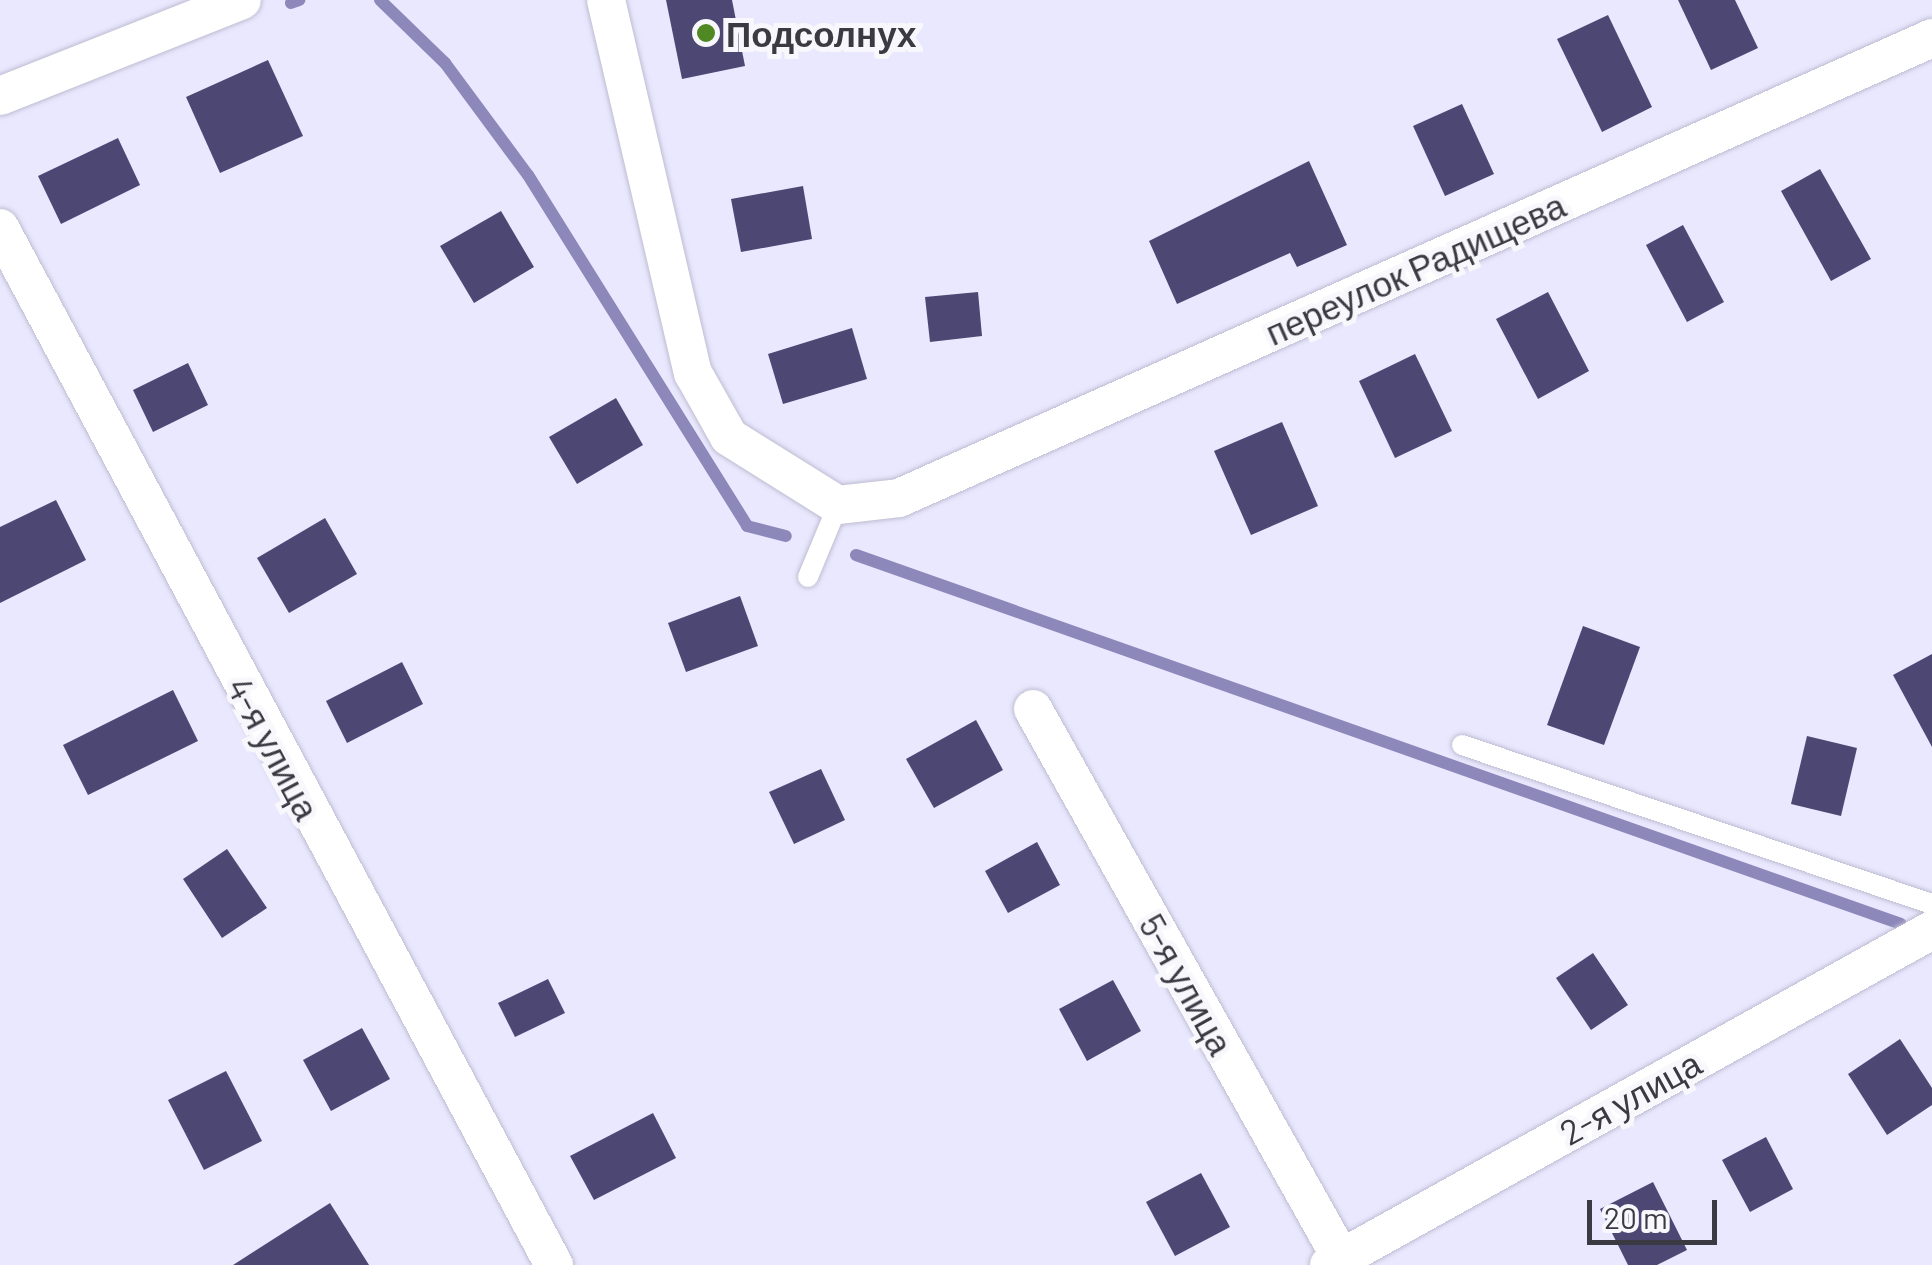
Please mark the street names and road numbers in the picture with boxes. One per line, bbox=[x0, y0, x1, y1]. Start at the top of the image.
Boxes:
street label: переулок Радищева bbox=[1259, 183, 1571, 353]
street label: 4-я улица bbox=[219, 670, 329, 826]
street label: 5-я улица bbox=[1131, 906, 1243, 1062]
street label: 2-я улица bbox=[1552, 1041, 1708, 1153]

